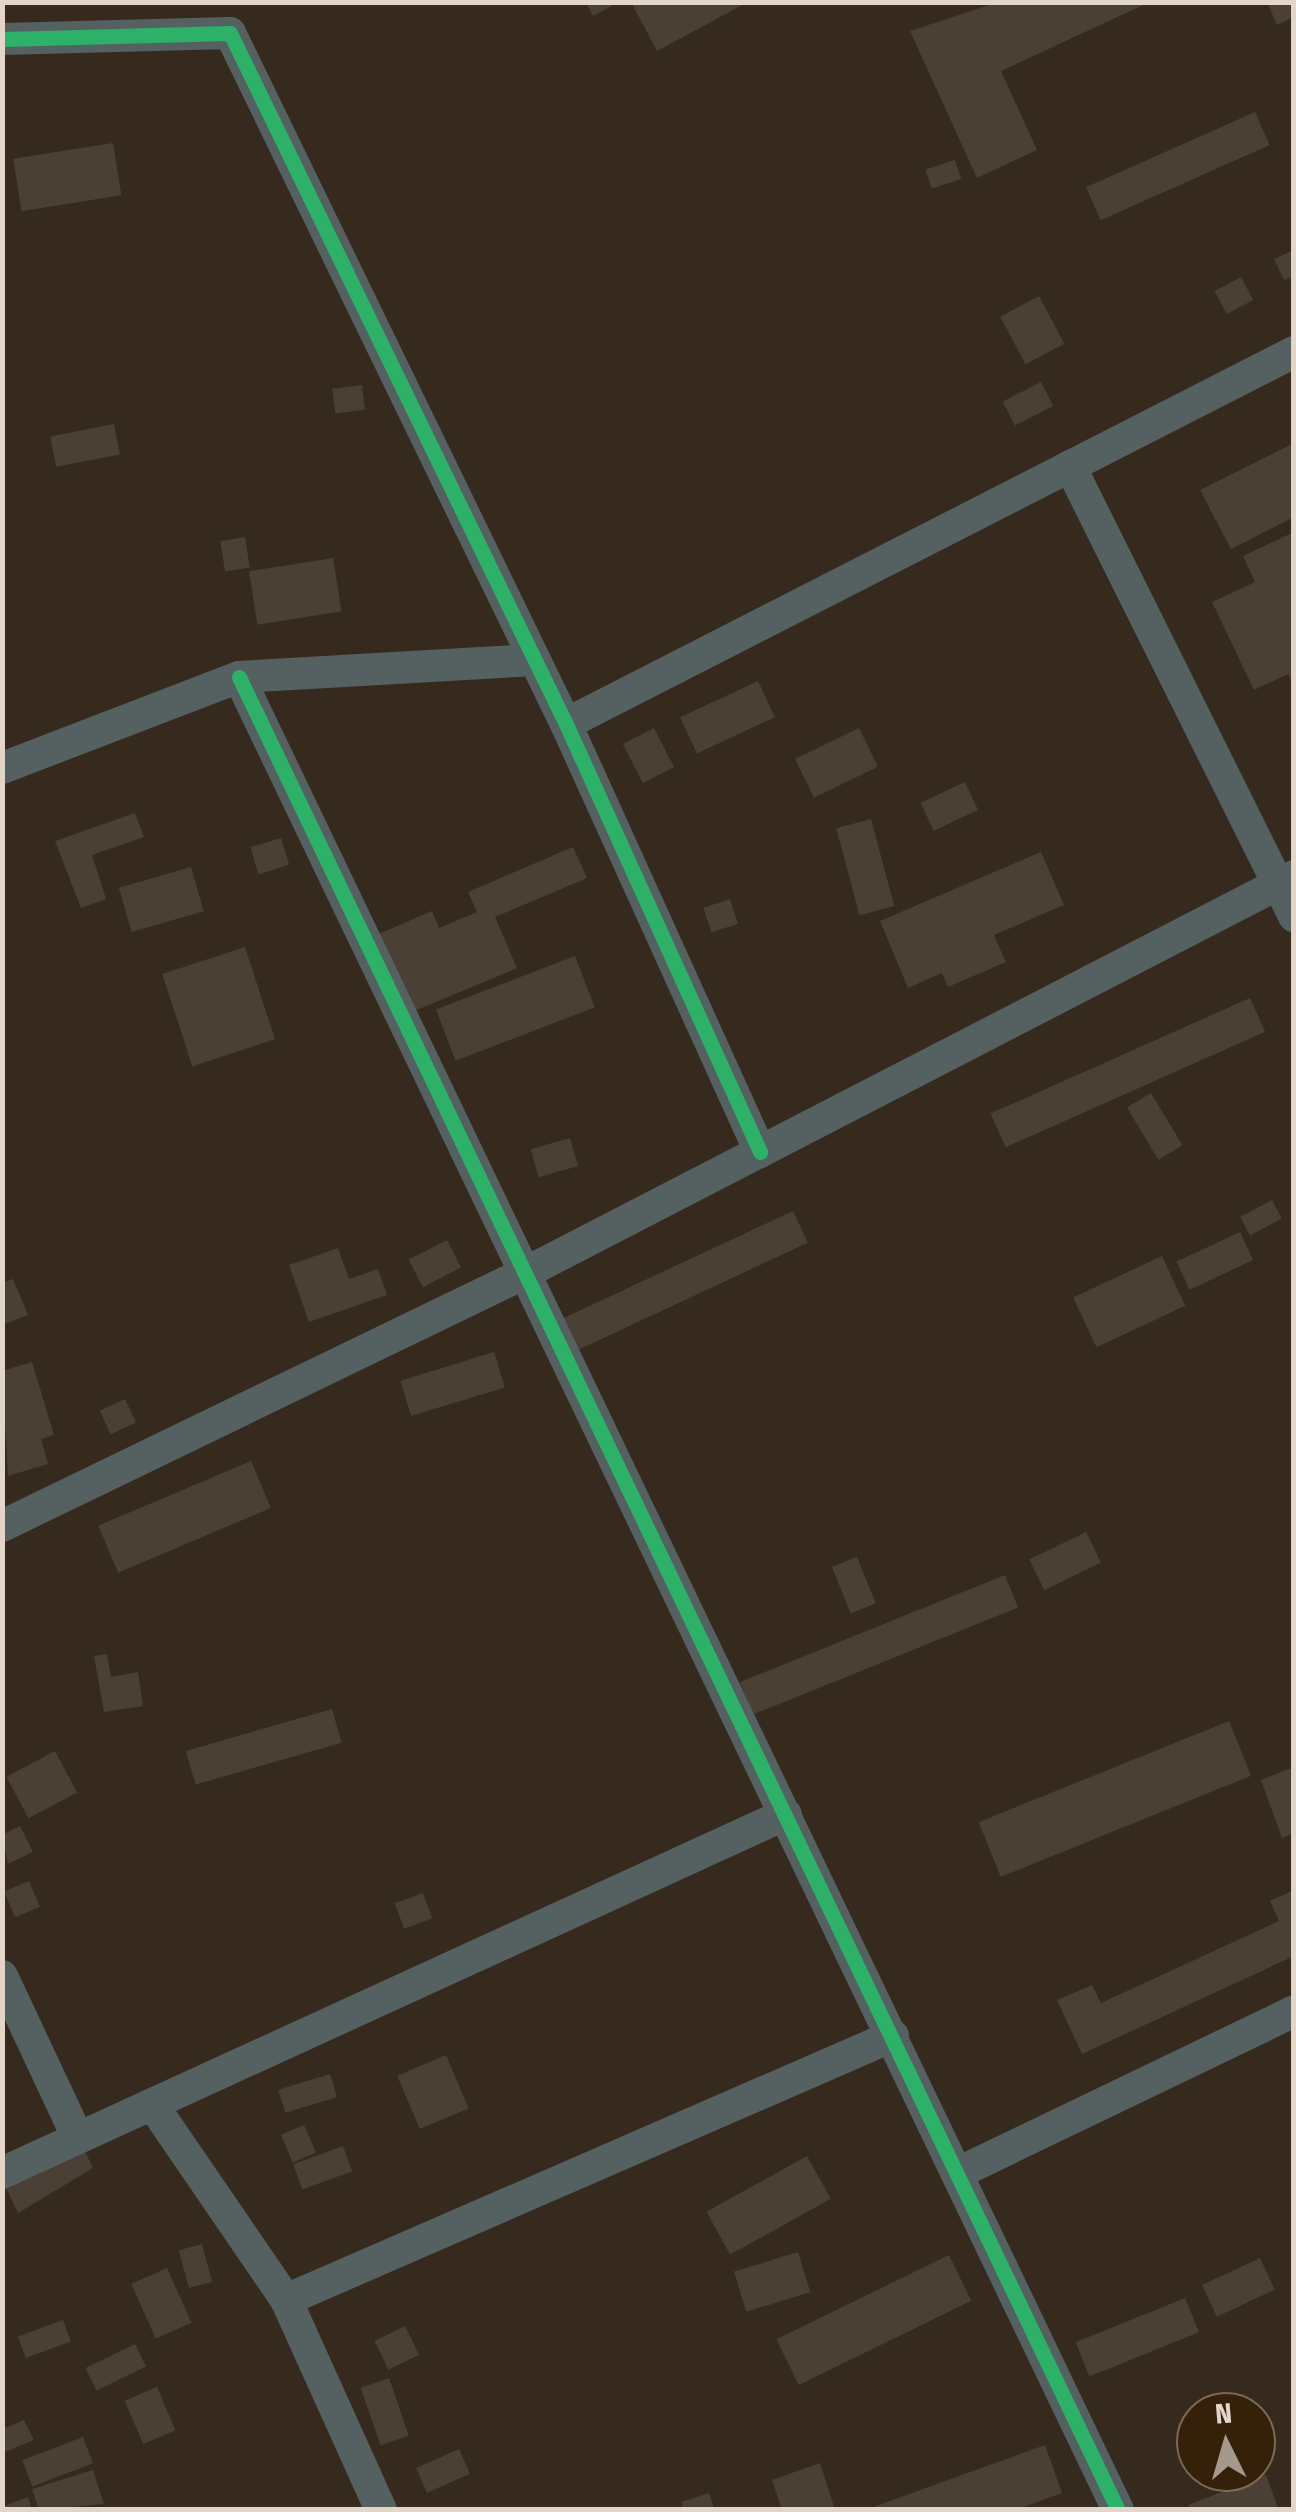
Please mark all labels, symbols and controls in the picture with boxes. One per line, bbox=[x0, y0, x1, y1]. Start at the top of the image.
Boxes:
north arrow bbox=[1176, 2392, 1276, 2492]
text: N bbox=[1214, 2396, 1233, 2431]

